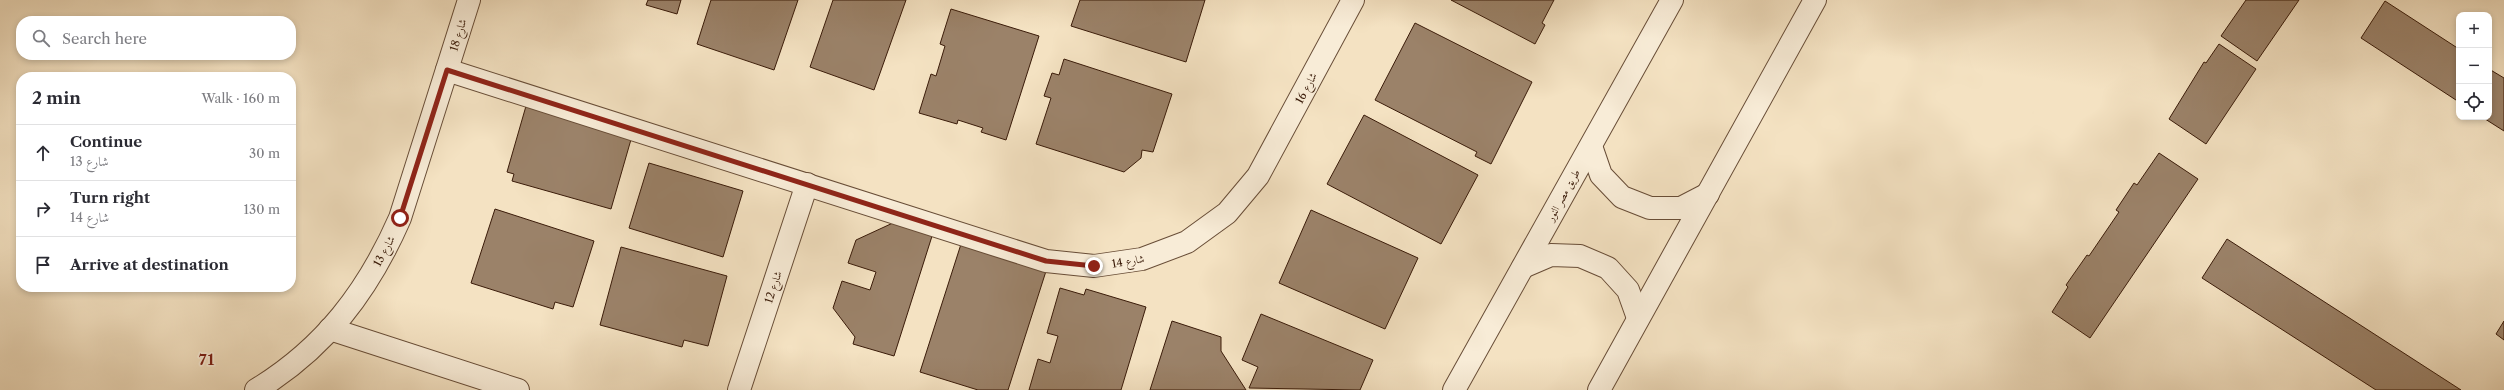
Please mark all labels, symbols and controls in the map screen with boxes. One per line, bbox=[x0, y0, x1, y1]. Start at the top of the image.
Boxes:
map controls bbox=[2456, 12, 2492, 120]
button: + bbox=[2456, 12, 2492, 48]
search box bbox=[16, 16, 296, 60]
street label: شارع 18 bbox=[446, 17, 472, 54]
icon: search bbox=[30, 27, 52, 49]
text: Search here bbox=[62, 29, 147, 48]
button: − bbox=[2456, 48, 2492, 84]
street label: شارع 16 bbox=[1292, 70, 1323, 107]
button: locate bbox=[2456, 84, 2492, 120]
text: 2 min bbox=[32, 88, 81, 108]
text: Walk · 160 m bbox=[201, 90, 280, 106]
text: Continue bbox=[70, 132, 142, 151]
icon: ahead bbox=[32, 142, 54, 164]
text: 30 m bbox=[249, 145, 280, 161]
text: شارع 13 bbox=[70, 153, 109, 169]
street label: طريق مصر النور bbox=[1543, 167, 1584, 225]
text: Turn right bbox=[70, 188, 150, 207]
icon: right bbox=[32, 198, 54, 220]
text: 130 m bbox=[244, 201, 280, 217]
text: شارع 14 bbox=[70, 209, 109, 225]
route start bbox=[391, 209, 409, 227]
street label: شارع 13 bbox=[370, 233, 401, 270]
street label: شارع 14 bbox=[1111, 251, 1146, 274]
icon: arrive bbox=[32, 254, 54, 276]
text: Arrive at destination bbox=[70, 255, 229, 274]
route end bbox=[1085, 257, 1103, 275]
street label: شارع 12 bbox=[761, 269, 788, 306]
district label: 71 bbox=[199, 350, 215, 369]

